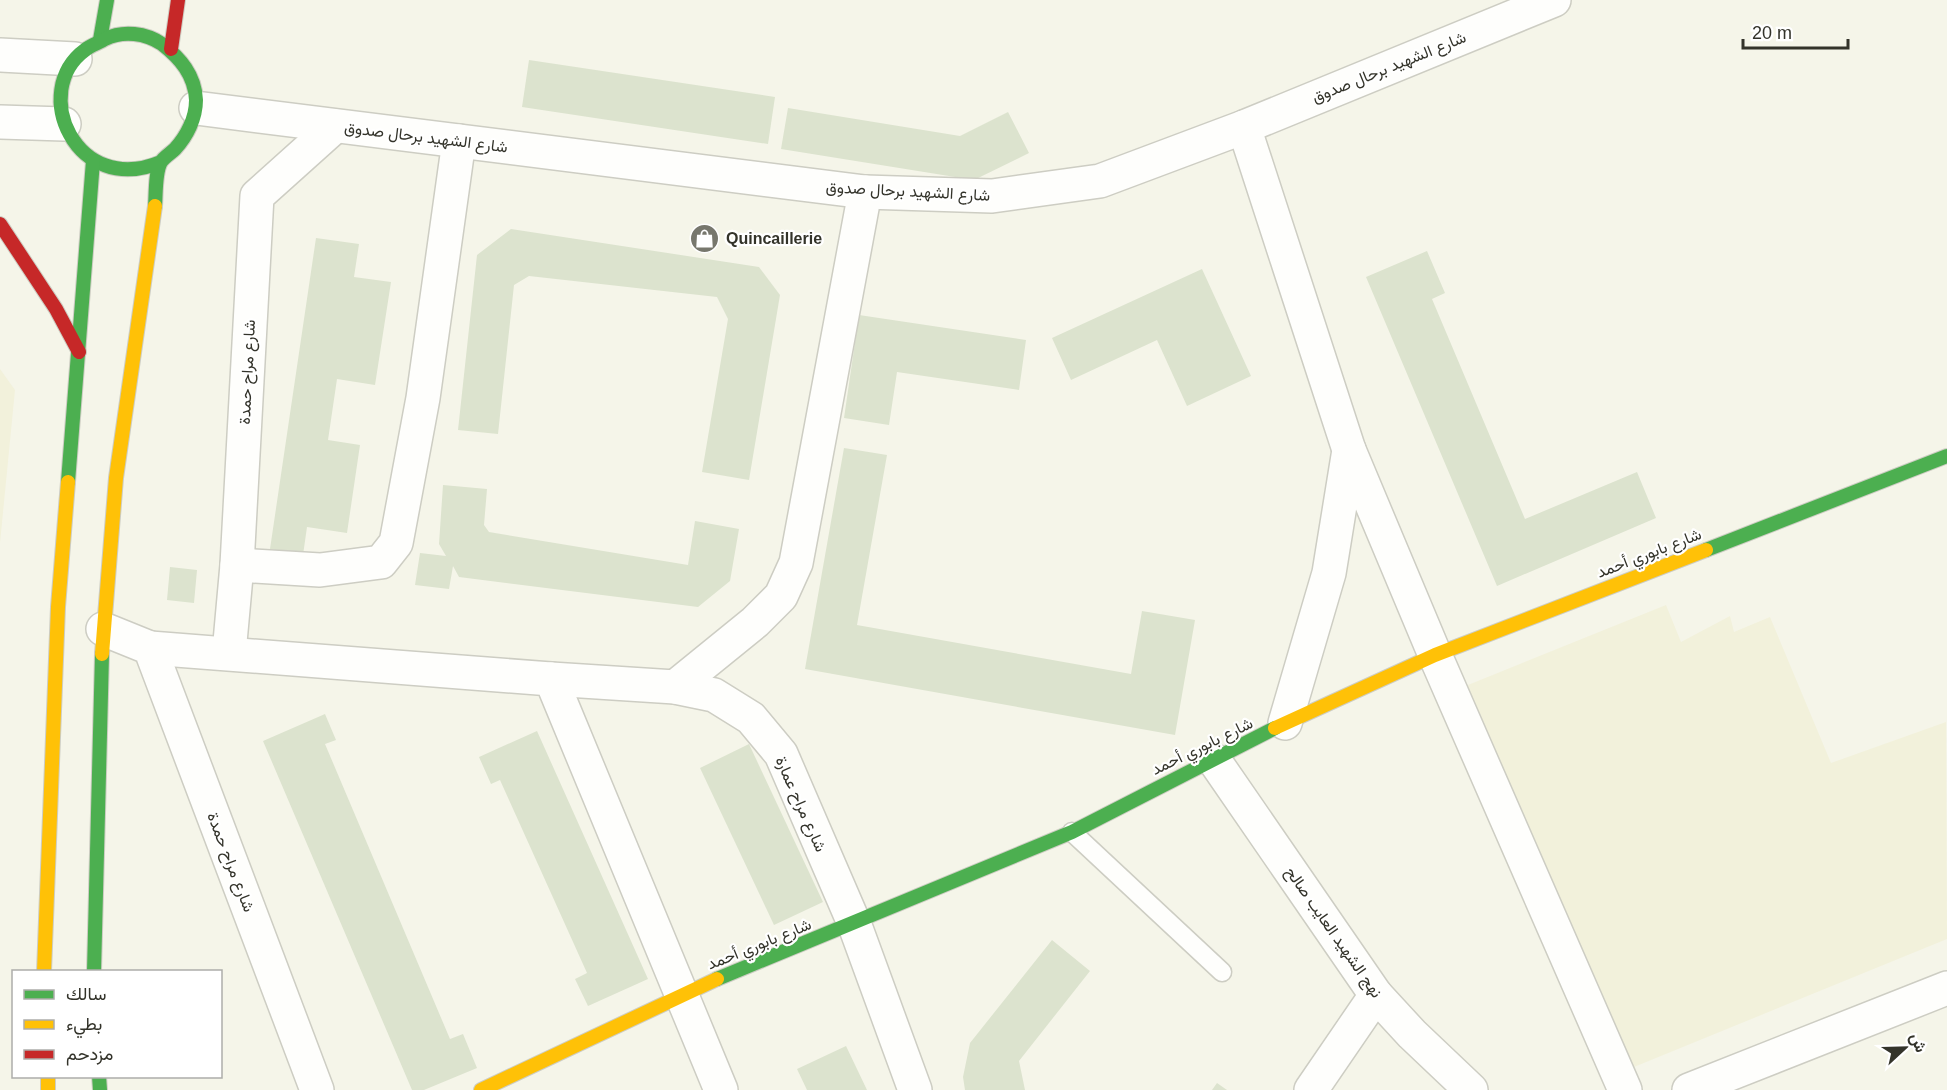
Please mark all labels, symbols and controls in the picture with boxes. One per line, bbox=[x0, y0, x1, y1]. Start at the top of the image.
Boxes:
scale bar bbox=[1743, 12, 1848, 50]
text: 20 m bbox=[1752, 23, 1792, 43]
street label: شارع الشهيد برحال صدوق bbox=[1310, 28, 1470, 108]
street label: شارع الشهيد برحال صدوق bbox=[343, 119, 509, 158]
street label: شارع الشهيد برحال صدوق bbox=[825, 178, 991, 207]
shop icon: Quincaillerie bbox=[689, 222, 721, 254]
place label: Quincaillerie bbox=[726, 230, 822, 247]
street label: شارع مراح حمدة bbox=[236, 319, 261, 425]
street label: شارع بابوري أحمد bbox=[1594, 525, 1706, 585]
street label: شارع بابوري أحمد bbox=[1149, 714, 1258, 782]
street label: شارع مراح عمارة bbox=[770, 754, 830, 855]
street label: شارع مراح حمدة bbox=[201, 810, 258, 915]
street label: نهج الشهيد العايب صالح bbox=[1280, 863, 1386, 1002]
street label: شارع بابوري أحمد bbox=[705, 915, 815, 977]
legend bbox=[12, 970, 222, 1078]
text: سالك bbox=[66, 984, 106, 1004]
text: بطيء bbox=[66, 1014, 102, 1039]
north arrow bbox=[1875, 1018, 1935, 1078]
text: ش bbox=[1906, 1030, 1930, 1055]
text: مزدحم bbox=[66, 1044, 113, 1066]

